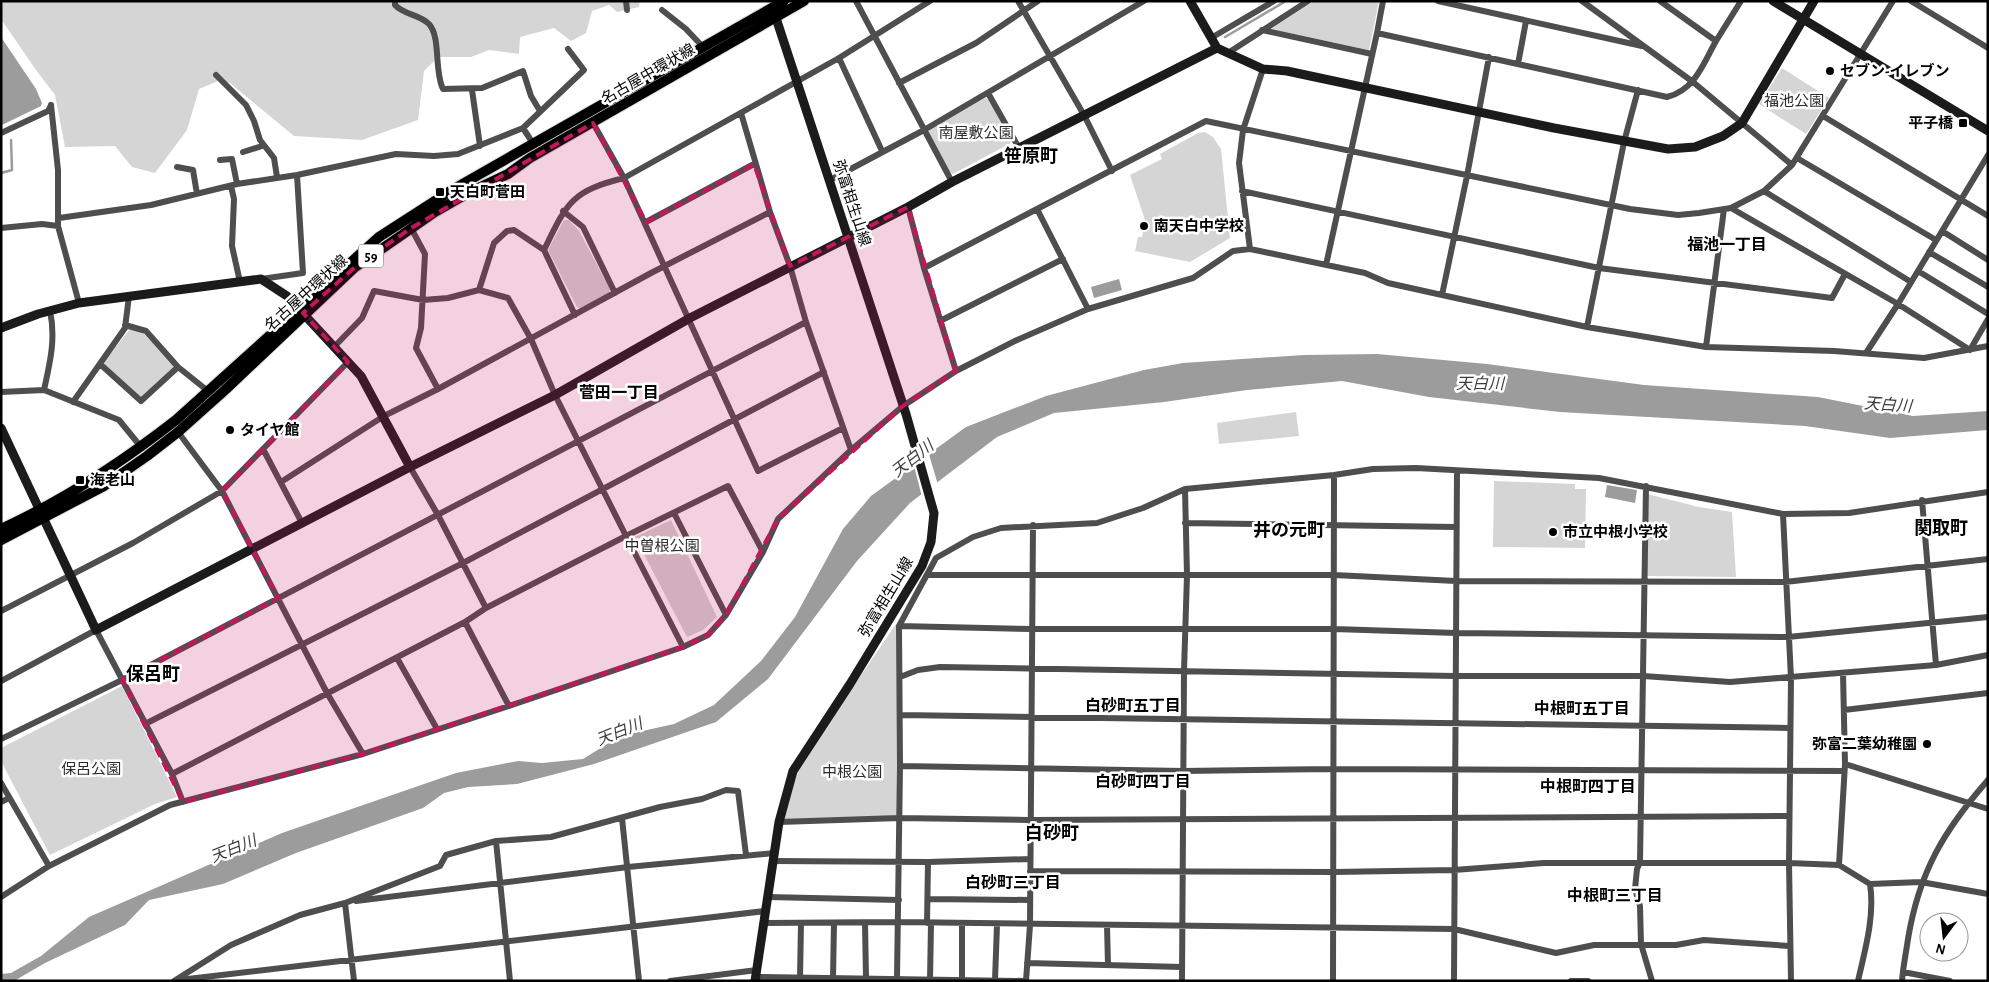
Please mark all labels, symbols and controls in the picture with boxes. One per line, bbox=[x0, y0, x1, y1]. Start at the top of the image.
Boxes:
street label: 名古屋中環状線 bbox=[598, 40, 697, 107]
place label: セブン-イレブン bbox=[1840, 62, 1950, 79]
marker: セブン-イレブン bbox=[1824, 65, 1836, 77]
park label: 福池公園 bbox=[1764, 93, 1824, 109]
place label: 平子橋 bbox=[1908, 115, 1954, 131]
marker: 平子橋 bbox=[1957, 117, 1969, 129]
park label: 南屋敷公園 bbox=[938, 124, 1014, 141]
district label: 笹原町 bbox=[1004, 146, 1058, 166]
street label: 弥富相生山線 bbox=[830, 158, 874, 248]
place label: 天白町菅田 bbox=[450, 183, 525, 200]
marker: 天白町菅田 bbox=[434, 186, 446, 198]
place label: 南天白中学校 bbox=[1154, 217, 1244, 234]
marker: 南天白中学校 bbox=[1138, 220, 1150, 232]
district label: 福池一丁目 bbox=[1687, 236, 1767, 253]
road number: 59 bbox=[358, 245, 384, 268]
street label: 名古屋中環状線 bbox=[261, 251, 350, 334]
water label: 天白川 bbox=[1456, 375, 1506, 392]
district label: 菅田一丁目 bbox=[579, 384, 659, 401]
water label: 天白川 bbox=[1863, 394, 1914, 415]
place label: タイヤ館 bbox=[240, 422, 300, 438]
marker: タイヤ館 bbox=[224, 424, 236, 436]
water label: 天白川 bbox=[888, 436, 938, 480]
place label: 海老山 bbox=[90, 472, 135, 488]
marker: 海老山 bbox=[74, 474, 86, 486]
district label: 関取町 bbox=[1914, 519, 1968, 538]
district label: 井の元町 bbox=[1253, 520, 1325, 540]
place label: 市立中根小学校 bbox=[1563, 524, 1668, 540]
marker: 市立中根小学校 bbox=[1547, 526, 1559, 538]
park label: 中曽根公園 bbox=[624, 538, 700, 554]
street label: 弥富相生山線 bbox=[856, 554, 916, 640]
district label: 保呂町 bbox=[126, 664, 180, 684]
district label: 白砂町五丁目 bbox=[1085, 697, 1181, 714]
district label: 中根町五丁目 bbox=[1534, 700, 1630, 717]
water label: 天白川 bbox=[594, 714, 646, 748]
place label: 弥富二葉幼稚園 bbox=[1812, 736, 1917, 752]
marker: 弥富二葉幼稚園 bbox=[1921, 738, 1933, 750]
park label: 保呂公園 bbox=[61, 761, 121, 777]
park label: 中根公園 bbox=[822, 764, 882, 780]
district label: 白砂町四丁目 bbox=[1095, 773, 1191, 790]
district label: 中根町四丁目 bbox=[1540, 778, 1636, 795]
district label: 白砂町 bbox=[1025, 823, 1079, 843]
water label: 天白川 bbox=[208, 831, 260, 865]
district label: 白砂町三丁目 bbox=[965, 874, 1061, 891]
district label: 中根町三丁目 bbox=[1567, 887, 1663, 904]
north arrow bbox=[1919, 912, 1969, 962]
text: N bbox=[1934, 941, 1947, 957]

